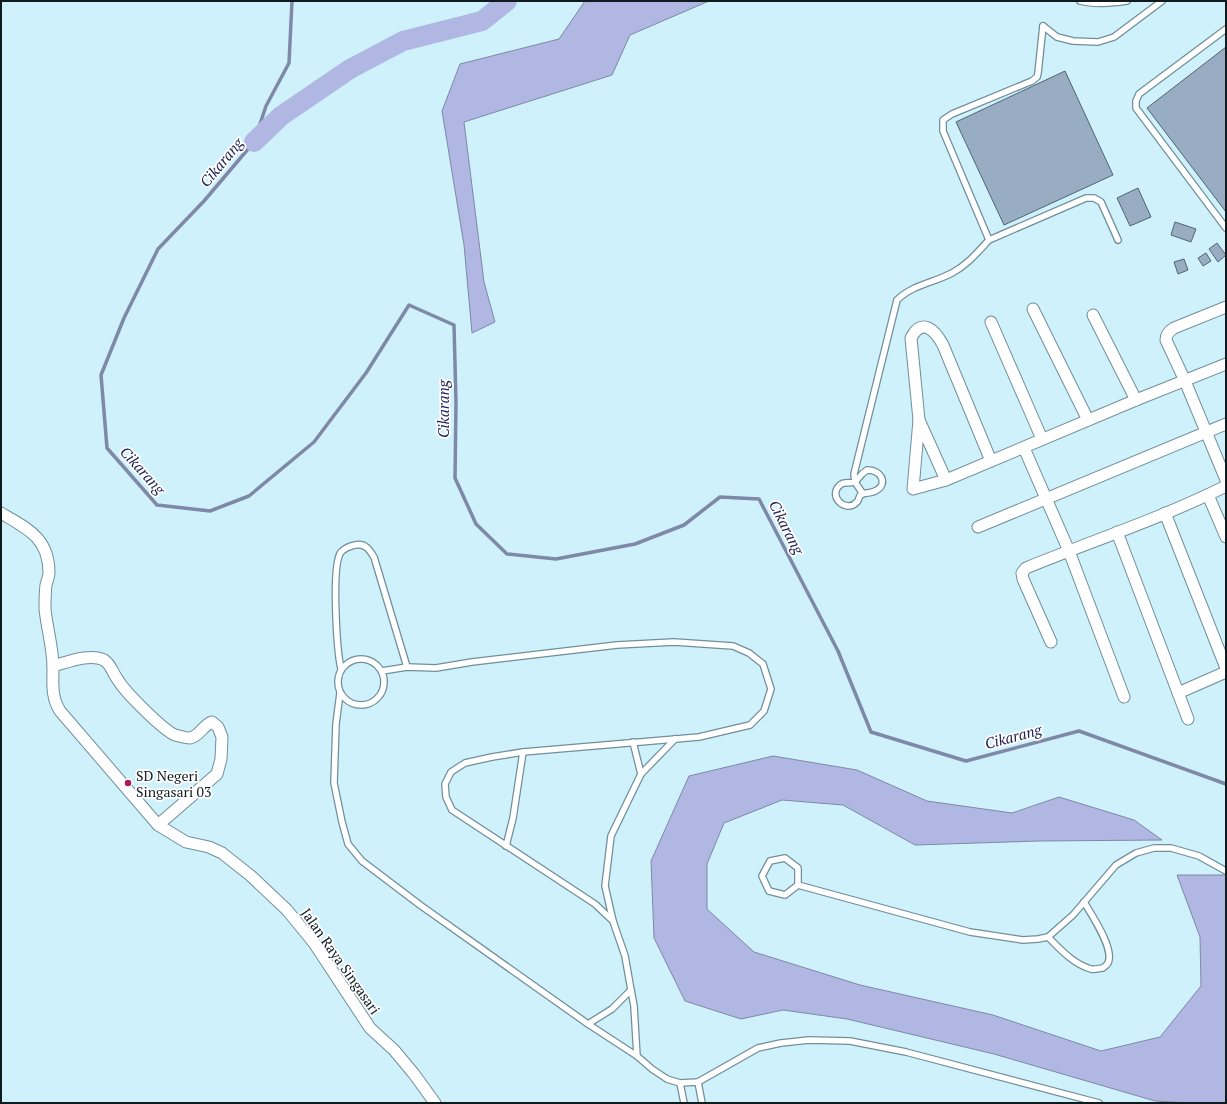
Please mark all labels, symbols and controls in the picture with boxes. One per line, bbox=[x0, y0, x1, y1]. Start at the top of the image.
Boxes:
water label: Cikarang bbox=[195, 132, 248, 191]
water label: Cikarang bbox=[433, 378, 453, 438]
water label: Cikarang bbox=[116, 442, 171, 500]
water label: Cikarang bbox=[765, 497, 810, 559]
water label: Cikarang bbox=[982, 718, 1045, 753]
place label: SD Negeri Singasari 03 bbox=[136, 766, 212, 801]
marker: SD Negeri Singasari 03 bbox=[123, 778, 133, 788]
street label: Jalan Raya Singasari bbox=[297, 904, 385, 1018]

